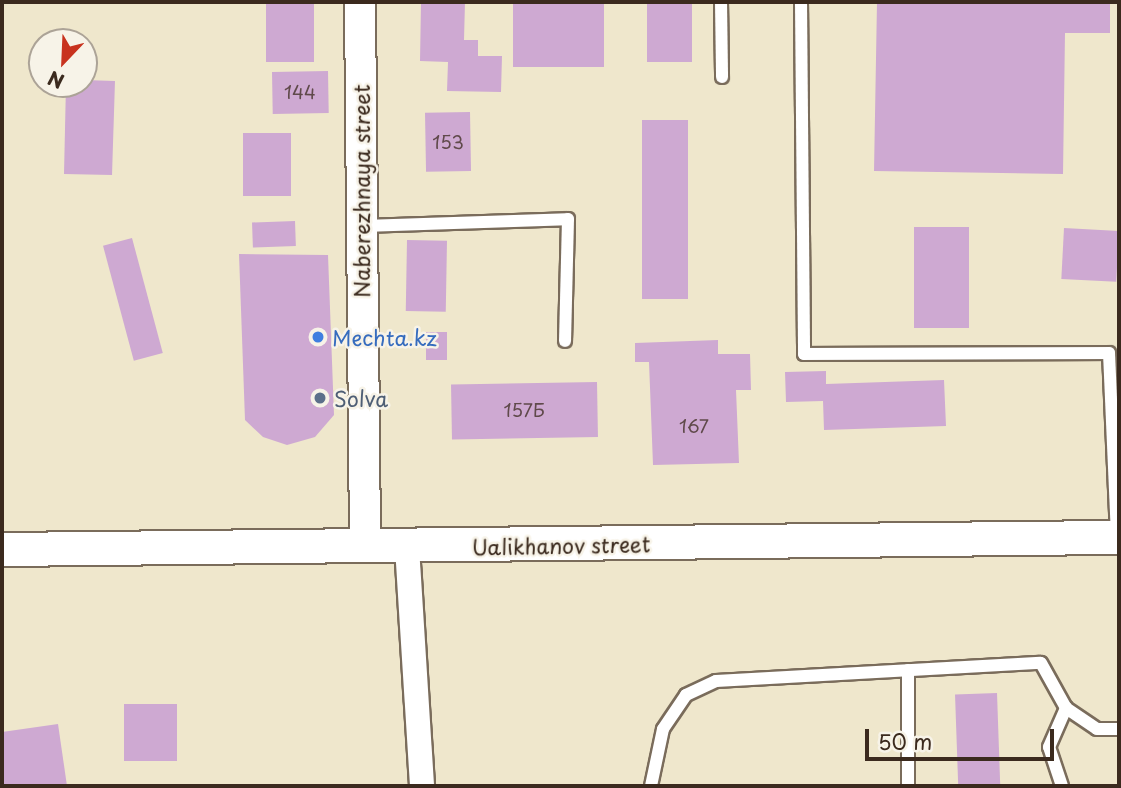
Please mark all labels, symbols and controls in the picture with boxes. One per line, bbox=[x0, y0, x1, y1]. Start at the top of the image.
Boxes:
north arrow bbox=[28, 28, 98, 98]
text: N bbox=[43, 65, 68, 96]
house number: 144 bbox=[284, 81, 316, 103]
street label: Naberezhnaya street bbox=[348, 84, 374, 298]
house number: 153 bbox=[432, 131, 464, 153]
place label: Mechta.kz bbox=[332, 324, 437, 350]
marker: Mechta.kz bbox=[310, 329, 326, 345]
place label: Solva bbox=[334, 385, 388, 411]
marker: Solva bbox=[312, 390, 328, 406]
house number: 157Б bbox=[503, 399, 545, 421]
house number: 167 bbox=[679, 415, 709, 437]
street label: Ualikhanov street bbox=[472, 531, 650, 559]
scale bar bbox=[869, 714, 1058, 758]
text: 50 m bbox=[878, 725, 932, 757]

